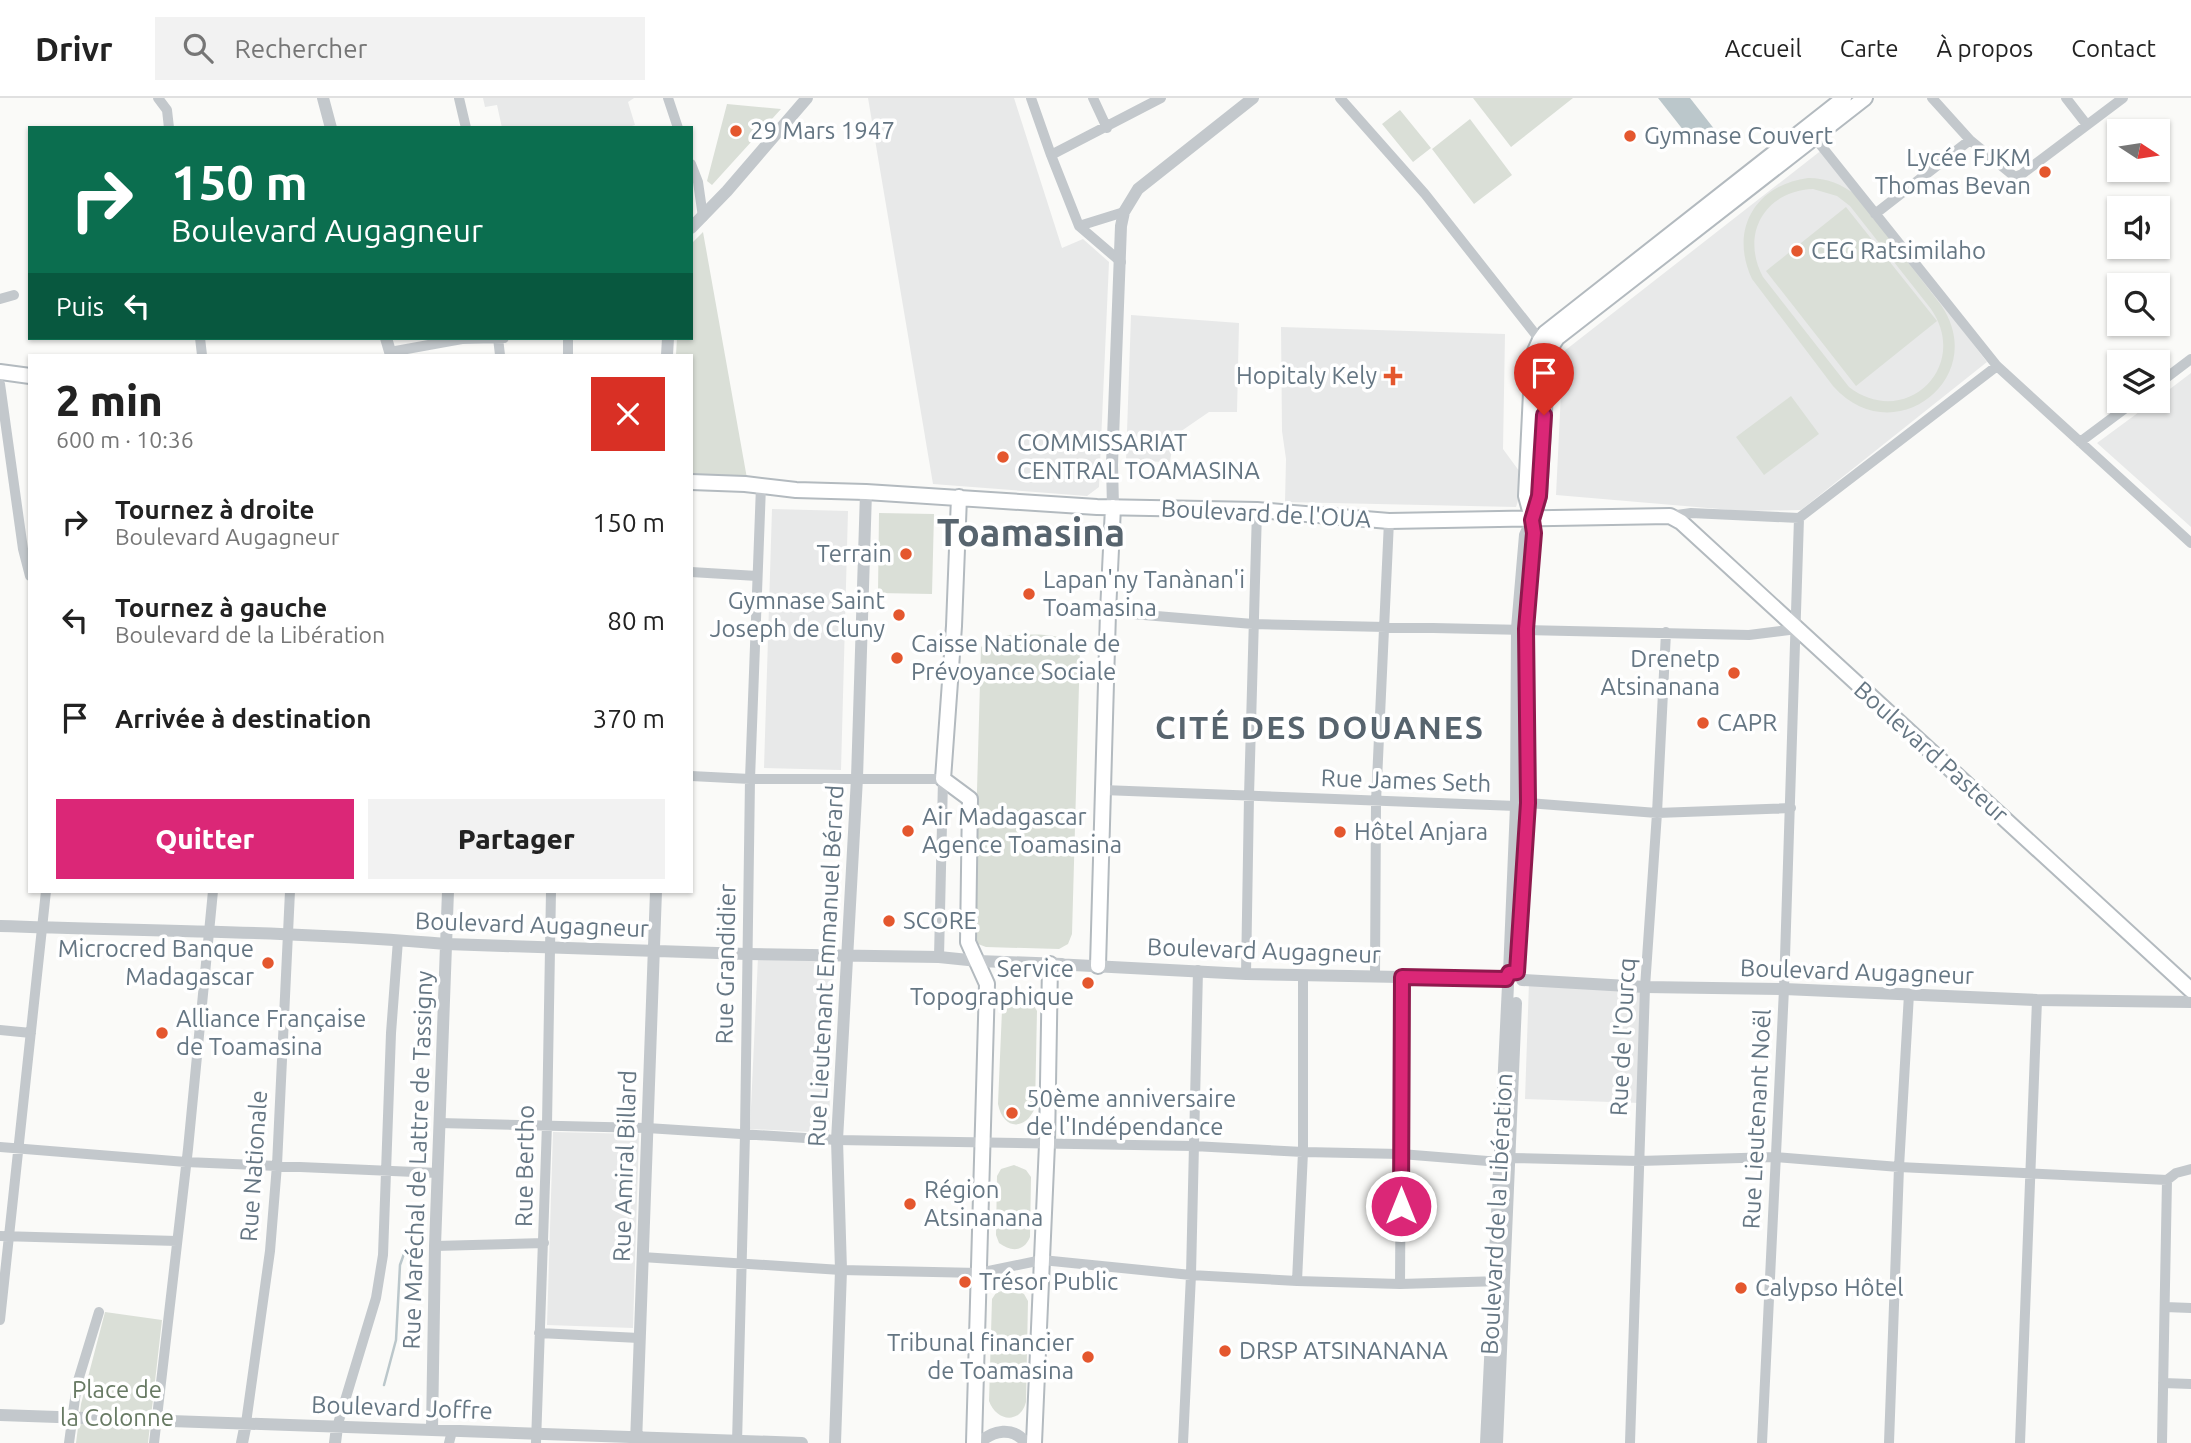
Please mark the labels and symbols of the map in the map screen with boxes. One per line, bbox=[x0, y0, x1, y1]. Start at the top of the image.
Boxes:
place label: 29 Mars 1947 bbox=[750, 117, 895, 144]
north arrow bbox=[2107, 119, 2170, 182]
place label: Gymnase Couvert bbox=[1644, 122, 1834, 149]
marker: 29 Mars 1947 bbox=[728, 123, 744, 139]
marker: Gymnase Couvert bbox=[1622, 128, 1638, 144]
place label: Lycée FJKM Thomas Bevan bbox=[1875, 144, 2031, 199]
marker: Lycée FJKM Thomas Bevan bbox=[2037, 164, 2053, 180]
place label: CEG Ratsimilaho bbox=[1811, 237, 1986, 264]
marker: CEG Ratsimilaho bbox=[1789, 243, 1805, 259]
pin bbox=[1514, 343, 1574, 415]
place label: Hopitaly Kely bbox=[1236, 362, 1377, 389]
marker: Hopitaly Kely bbox=[1383, 366, 1403, 386]
place label: COMMISSARIAT CENTRAL TOAMASINA bbox=[1017, 429, 1260, 484]
marker: COMMISSARIAT CENTRAL TOAMASINA bbox=[995, 449, 1011, 465]
street label: Boulevard de l'OUA bbox=[1160, 495, 1372, 533]
district label: Toamasina bbox=[937, 511, 1125, 553]
place label: Terrain bbox=[817, 540, 892, 567]
marker: Terrain bbox=[898, 546, 914, 562]
place label: Lapan'ny Tanànan'i Toamasina bbox=[1043, 566, 1245, 621]
marker: Lapan'ny Tanànan'i Toamasina bbox=[1021, 586, 1037, 602]
place label: Gymnase Saint Joseph de Cluny bbox=[710, 587, 886, 642]
marker: Gymnase Saint Joseph de Cluny bbox=[891, 607, 907, 623]
place label: Caisse Nationale de Prévoyance Sociale bbox=[911, 630, 1121, 685]
place label: Drenetp Atsinanana bbox=[1601, 645, 1720, 700]
marker: Caisse Nationale de Prévoyance Sociale bbox=[889, 650, 905, 666]
marker: Drenetp Atsinanana bbox=[1726, 665, 1742, 681]
street label: Boulevard Pasteur bbox=[1849, 676, 2014, 828]
district label: CITÉ DES DOUANES bbox=[1155, 708, 1485, 745]
place label: CAPR bbox=[1717, 709, 1777, 736]
marker: CAPR bbox=[1695, 715, 1711, 731]
street label: Rue James Seth bbox=[1320, 764, 1492, 797]
street label: Rue Lieutenant Emmanuel Bérard bbox=[803, 784, 848, 1148]
place label: Air Madagascar Agence Toamasina bbox=[922, 803, 1122, 858]
place label: Hôtel Anjara bbox=[1354, 818, 1488, 845]
marker: Air Madagascar Agence Toamasina bbox=[900, 823, 916, 839]
marker: Hôtel Anjara bbox=[1332, 824, 1348, 840]
street label: Rue Grandidier bbox=[711, 884, 740, 1044]
street label: Boulevard Augagneur bbox=[415, 907, 649, 942]
place label: SCORE bbox=[903, 907, 977, 934]
marker: SCORE bbox=[881, 913, 897, 929]
street label: Boulevard Augagneur bbox=[1147, 933, 1381, 968]
place label: Microcred Banque Madagascar bbox=[58, 935, 254, 990]
street label: Boulevard Augagneur bbox=[1740, 954, 1974, 989]
marker: Microcred Banque Madagascar bbox=[260, 955, 276, 971]
place label: Service Topographique bbox=[910, 955, 1074, 1010]
street label: Rue de l'Ourcq bbox=[1605, 957, 1640, 1117]
street label: Rue Maréchal de Lattre de Tassigny bbox=[397, 970, 438, 1350]
marker: Service Topographique bbox=[1080, 975, 1096, 991]
place label: Alliance Française de Toamasina bbox=[176, 1005, 366, 1060]
street label: Rue Lieutenant Noël bbox=[1737, 1008, 1776, 1230]
marker: Alliance Française de Toamasina bbox=[154, 1025, 170, 1041]
street label: Rue Amiral Billard bbox=[608, 1070, 641, 1262]
street label: Boulevard de la Libération bbox=[1476, 1073, 1517, 1355]
place label: 50ème anniversaire de l'Indépendance bbox=[1026, 1085, 1236, 1140]
street label: Rue Nationale bbox=[235, 1089, 272, 1243]
street label: Rue Bertho bbox=[510, 1105, 539, 1227]
marker: 50ème anniversaire de l'Indépendance bbox=[1004, 1105, 1020, 1121]
position arrow bbox=[1364, 1169, 1438, 1243]
place label: Région Atsinanana bbox=[924, 1176, 1043, 1231]
marker: Région Atsinanana bbox=[902, 1196, 918, 1212]
place label: Trésor Public bbox=[979, 1268, 1118, 1295]
marker: Trésor Public bbox=[957, 1274, 973, 1290]
place label: Calypso Hôtel bbox=[1755, 1274, 1904, 1301]
marker: Calypso Hôtel bbox=[1733, 1280, 1749, 1296]
place label: Tribunal financier de Toamasina bbox=[887, 1329, 1074, 1384]
place label: DRSP ATSINANANA bbox=[1239, 1337, 1448, 1364]
marker: DRSP ATSINANANA bbox=[1217, 1343, 1233, 1359]
marker: Tribunal financier de Toamasina bbox=[1080, 1349, 1096, 1365]
park label: Place de la Colonne bbox=[60, 1376, 174, 1431]
street label: Boulevard Joffre bbox=[311, 1391, 493, 1424]

